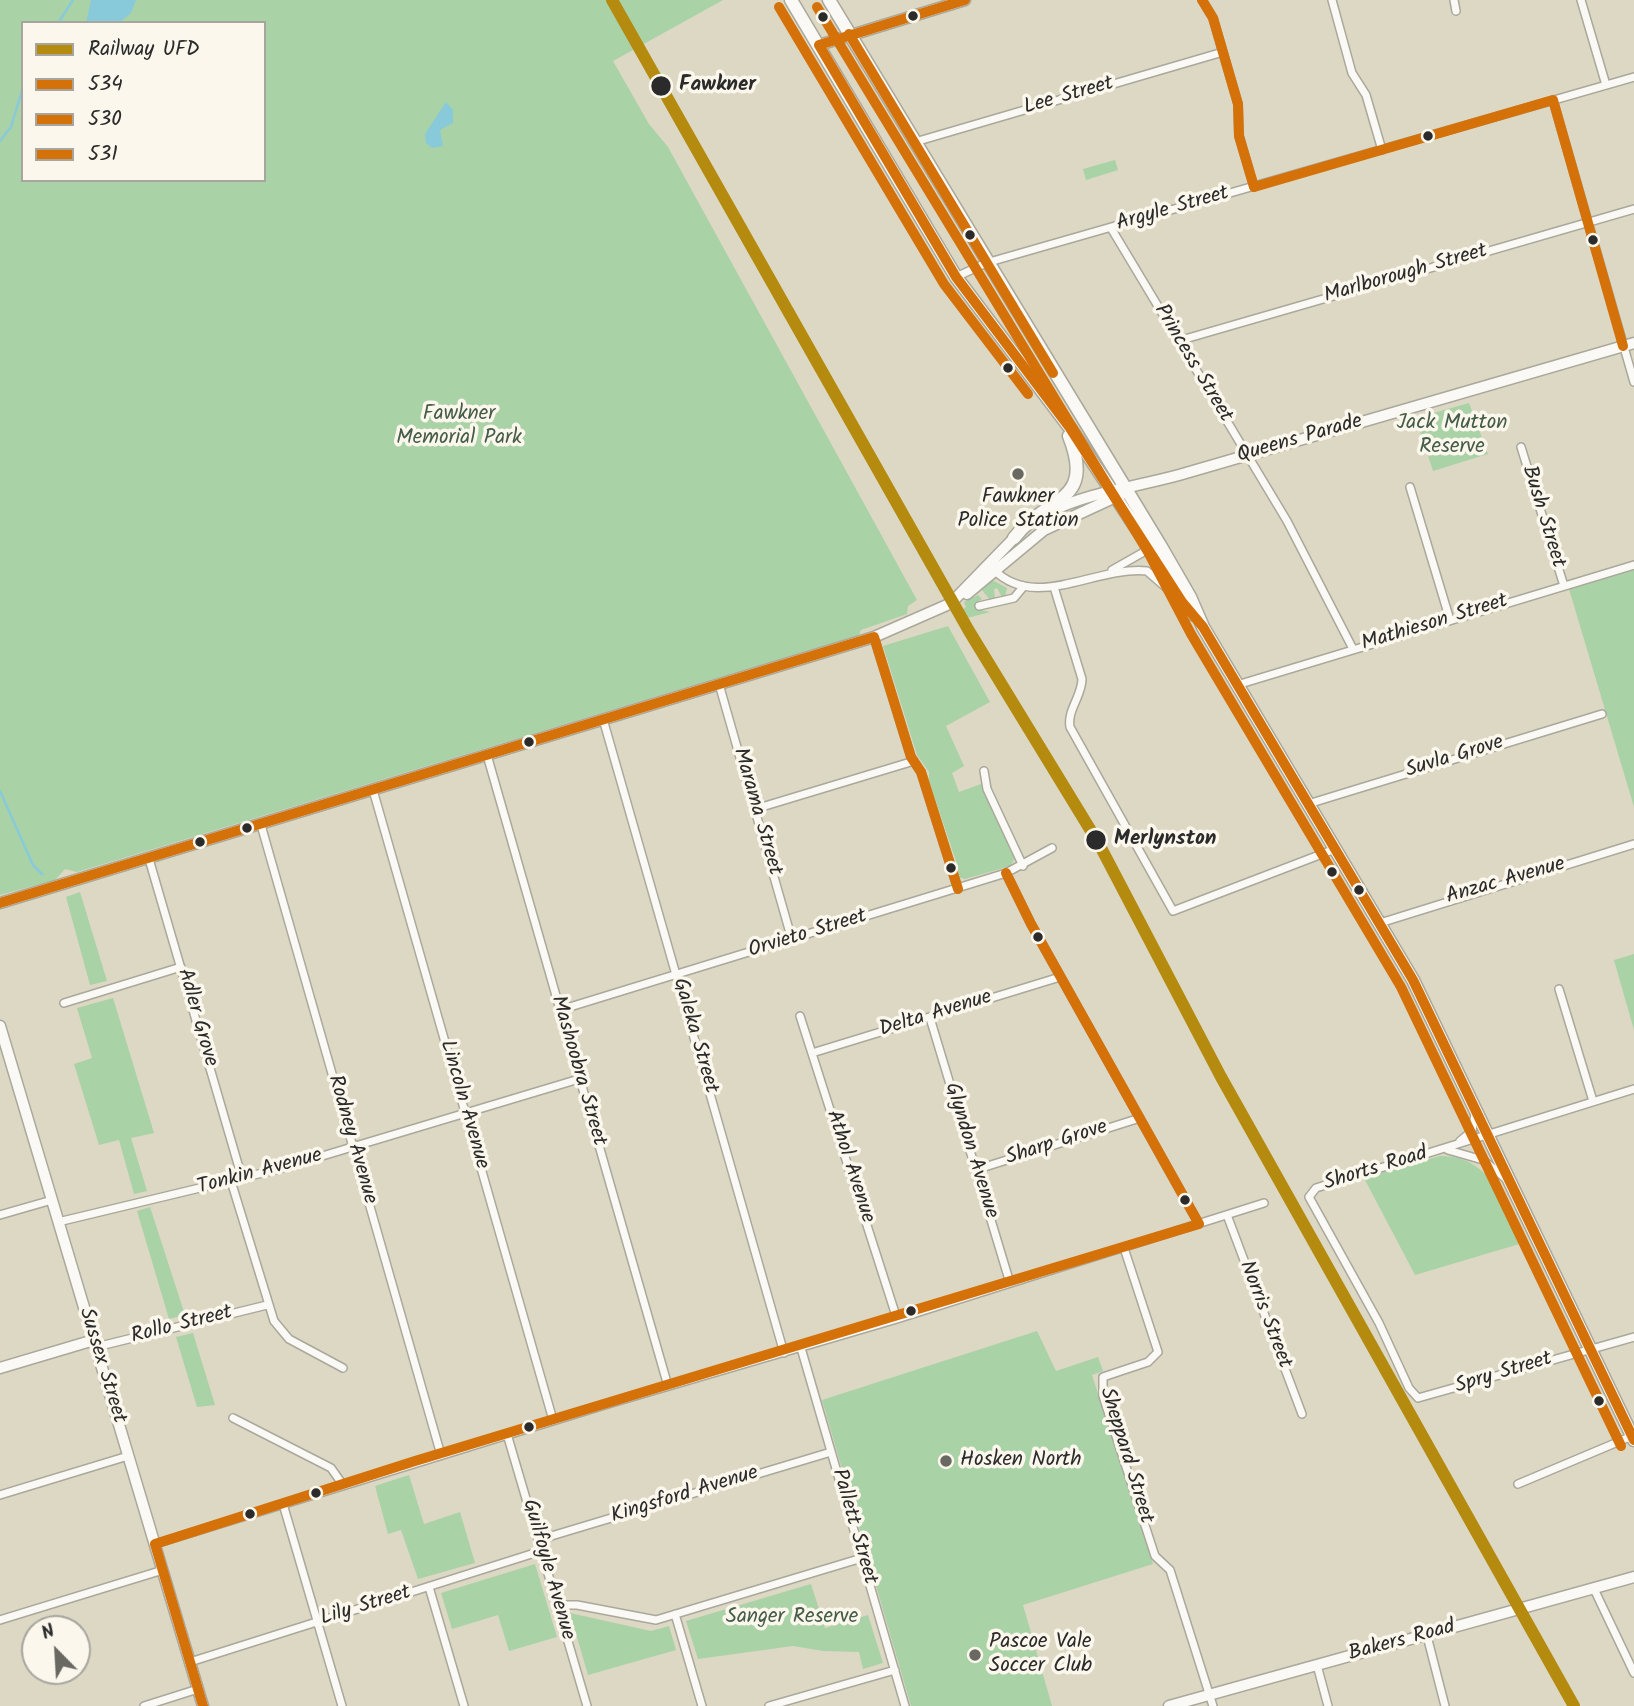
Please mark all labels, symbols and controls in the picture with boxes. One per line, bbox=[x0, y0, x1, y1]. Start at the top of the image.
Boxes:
unlabelled marker bbox=[906, 9, 920, 23]
unlabelled marker bbox=[816, 10, 830, 24]
legend bbox=[21, 21, 266, 182]
text: Railway UFD bbox=[88, 33, 200, 66]
text: 534 bbox=[88, 68, 123, 101]
street label: Lee Street bbox=[1021, 72, 1117, 122]
place label: Fawkner bbox=[679, 73, 756, 99]
marker: Fawkner bbox=[649, 74, 673, 98]
text: 530 bbox=[88, 103, 122, 136]
unlabelled marker bbox=[1421, 129, 1435, 143]
text: 531 bbox=[88, 138, 118, 171]
street label: Argyle Street bbox=[1114, 182, 1232, 238]
unlabelled marker bbox=[963, 228, 977, 242]
unlabelled marker bbox=[1586, 233, 1600, 247]
street label: Marlborough Street bbox=[1322, 240, 1490, 310]
street label: Princess Street bbox=[1147, 301, 1237, 427]
unlabelled marker bbox=[1001, 361, 1015, 375]
park label: Fawkner Memorial Park bbox=[396, 402, 522, 452]
street label: Queens Parade bbox=[1235, 410, 1365, 470]
park label: Jack Mutton Reserve bbox=[1397, 411, 1507, 461]
street label: Bush Street bbox=[1515, 463, 1569, 571]
marker: Fawkner Police Station bbox=[1010, 466, 1026, 482]
place label: Fawkner Police Station bbox=[957, 485, 1079, 535]
street label: Mathieson Street bbox=[1359, 590, 1511, 658]
street label: Suvla Grove bbox=[1403, 731, 1507, 785]
unlabelled marker bbox=[522, 735, 536, 749]
street label: Marama Street bbox=[726, 745, 786, 879]
unlabelled marker bbox=[240, 821, 254, 835]
place label: Merlynston bbox=[1114, 827, 1216, 853]
marker: Merlynston bbox=[1084, 828, 1108, 852]
unlabelled marker bbox=[193, 835, 207, 849]
street label: Anzac Avenue bbox=[1444, 853, 1568, 911]
unlabelled marker bbox=[944, 861, 958, 875]
unlabelled marker bbox=[1325, 865, 1339, 879]
unlabelled marker bbox=[1352, 883, 1366, 897]
street label: Orvieto Street bbox=[746, 905, 870, 965]
unlabelled marker bbox=[1031, 930, 1045, 944]
street label: Adler Grove bbox=[170, 966, 222, 1070]
street label: Galeka Street bbox=[666, 976, 722, 1096]
street label: Delta Avenue bbox=[877, 986, 995, 1044]
street label: Mashoobra Street bbox=[544, 993, 610, 1149]
street label: Lincoln Avenue bbox=[433, 1038, 493, 1172]
street label: Rodney Avenue bbox=[321, 1073, 381, 1207]
street label: Glyndon Avenue bbox=[937, 1080, 1003, 1222]
street label: Athol Avenue bbox=[819, 1107, 879, 1227]
street label: Sharp Grove bbox=[1003, 1116, 1111, 1172]
street label: Shorts Road bbox=[1321, 1142, 1431, 1198]
street label: Tonkin Avenue bbox=[195, 1144, 325, 1202]
unlabelled marker bbox=[1178, 1193, 1192, 1207]
street label: Norris Street bbox=[1232, 1258, 1296, 1372]
street label: Rollo Street bbox=[129, 1301, 235, 1351]
unlabelled marker bbox=[904, 1304, 918, 1318]
street label: Sussex Street bbox=[72, 1305, 130, 1427]
street label: Spry Street bbox=[1453, 1347, 1555, 1401]
street label: Sheppard Street bbox=[1092, 1385, 1158, 1527]
unlabelled marker bbox=[1592, 1394, 1606, 1408]
unlabelled marker bbox=[522, 1420, 536, 1434]
place label: Hosken North bbox=[960, 1448, 1082, 1474]
marker: Hosken North bbox=[938, 1453, 954, 1469]
street label: Kingsford Avenue bbox=[608, 1462, 762, 1530]
street label: Pallett Street bbox=[824, 1466, 882, 1588]
unlabelled marker bbox=[309, 1486, 323, 1500]
street label: Guilfoyle Avenue bbox=[515, 1497, 579, 1643]
unlabelled marker bbox=[243, 1507, 257, 1521]
street label: Lily Street bbox=[318, 1581, 414, 1633]
park label: Sanger Reserve bbox=[726, 1605, 858, 1631]
north arrow bbox=[21, 1615, 91, 1685]
text: N bbox=[37, 1616, 60, 1649]
street label: Bakers Road bbox=[1346, 1616, 1458, 1668]
place label: Pascoe Vale Soccer Club bbox=[989, 1630, 1092, 1680]
marker: Pascoe Vale Soccer Club bbox=[967, 1647, 983, 1663]

